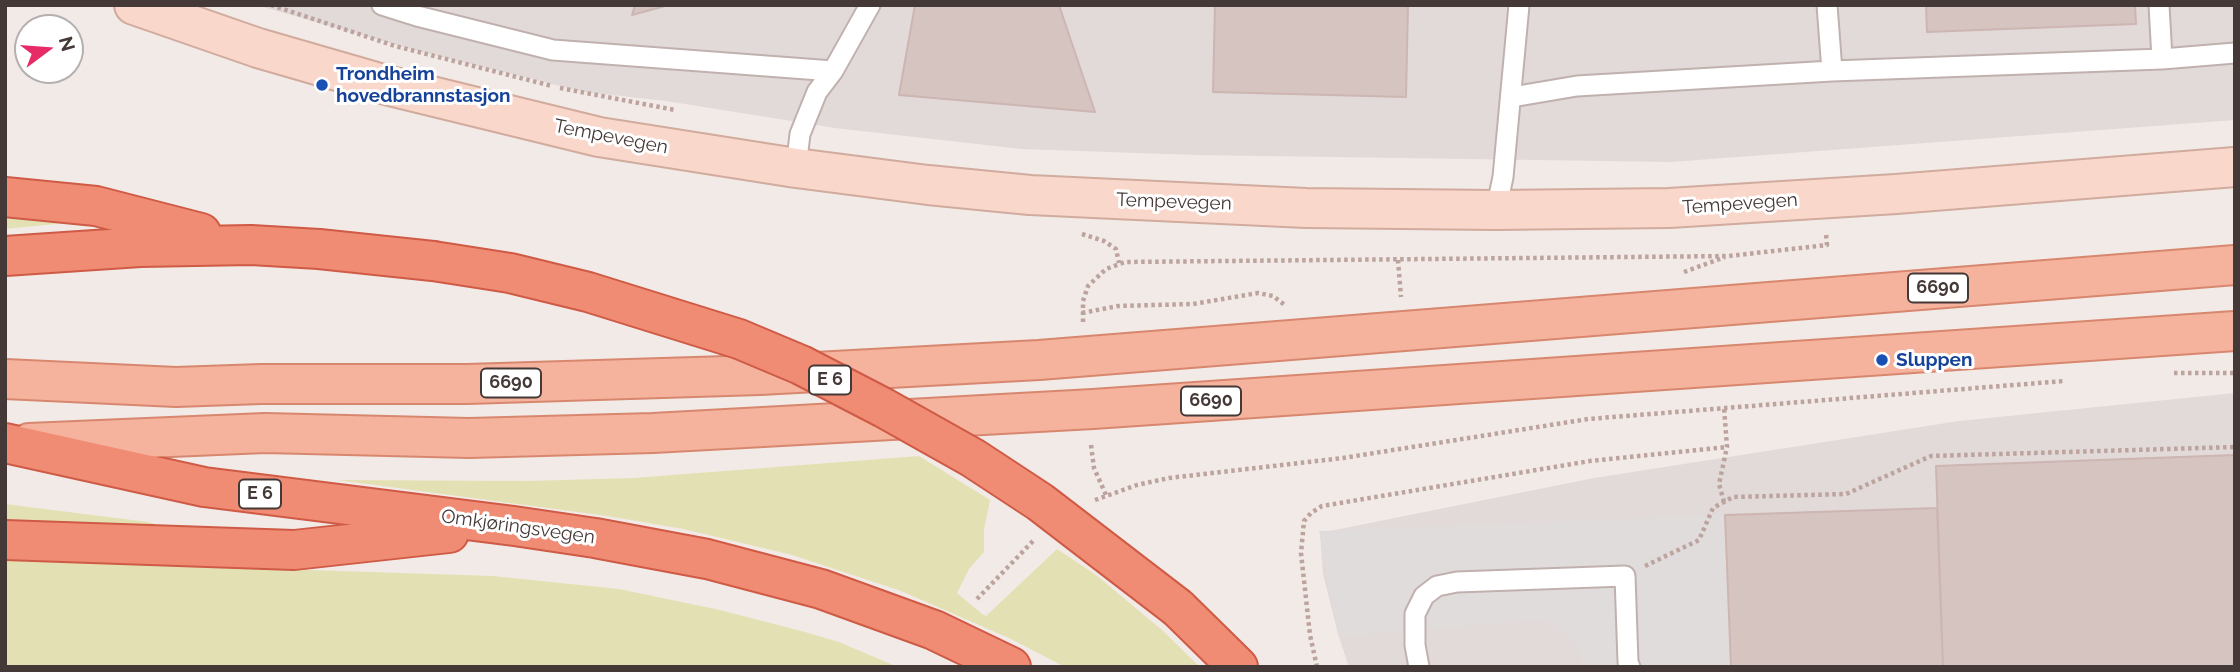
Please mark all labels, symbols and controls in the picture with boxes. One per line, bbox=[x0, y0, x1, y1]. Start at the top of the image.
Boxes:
north arrow bbox=[14, 14, 84, 84]
text: N bbox=[55, 34, 80, 54]
place label: Trondheim hovedbrannstasjon bbox=[336, 63, 510, 107]
marker: Trondheim hovedbrannstasjon bbox=[314, 77, 330, 93]
street label: Tempevegen bbox=[552, 115, 670, 159]
street label: Tempevegen bbox=[1116, 189, 1232, 215]
street label: Tempevegen bbox=[1682, 189, 1798, 219]
road number: 6690 bbox=[1908, 274, 1968, 302]
place label: Sluppen bbox=[1896, 349, 1972, 371]
marker: Sluppen bbox=[1874, 352, 1890, 368]
road number: E 6 bbox=[809, 366, 851, 394]
road number: 6690 bbox=[481, 368, 541, 398]
road number: 6690 bbox=[1181, 386, 1241, 416]
road number: E 6 bbox=[239, 480, 281, 508]
street label: Omkjøringsvegen bbox=[440, 505, 596, 549]

